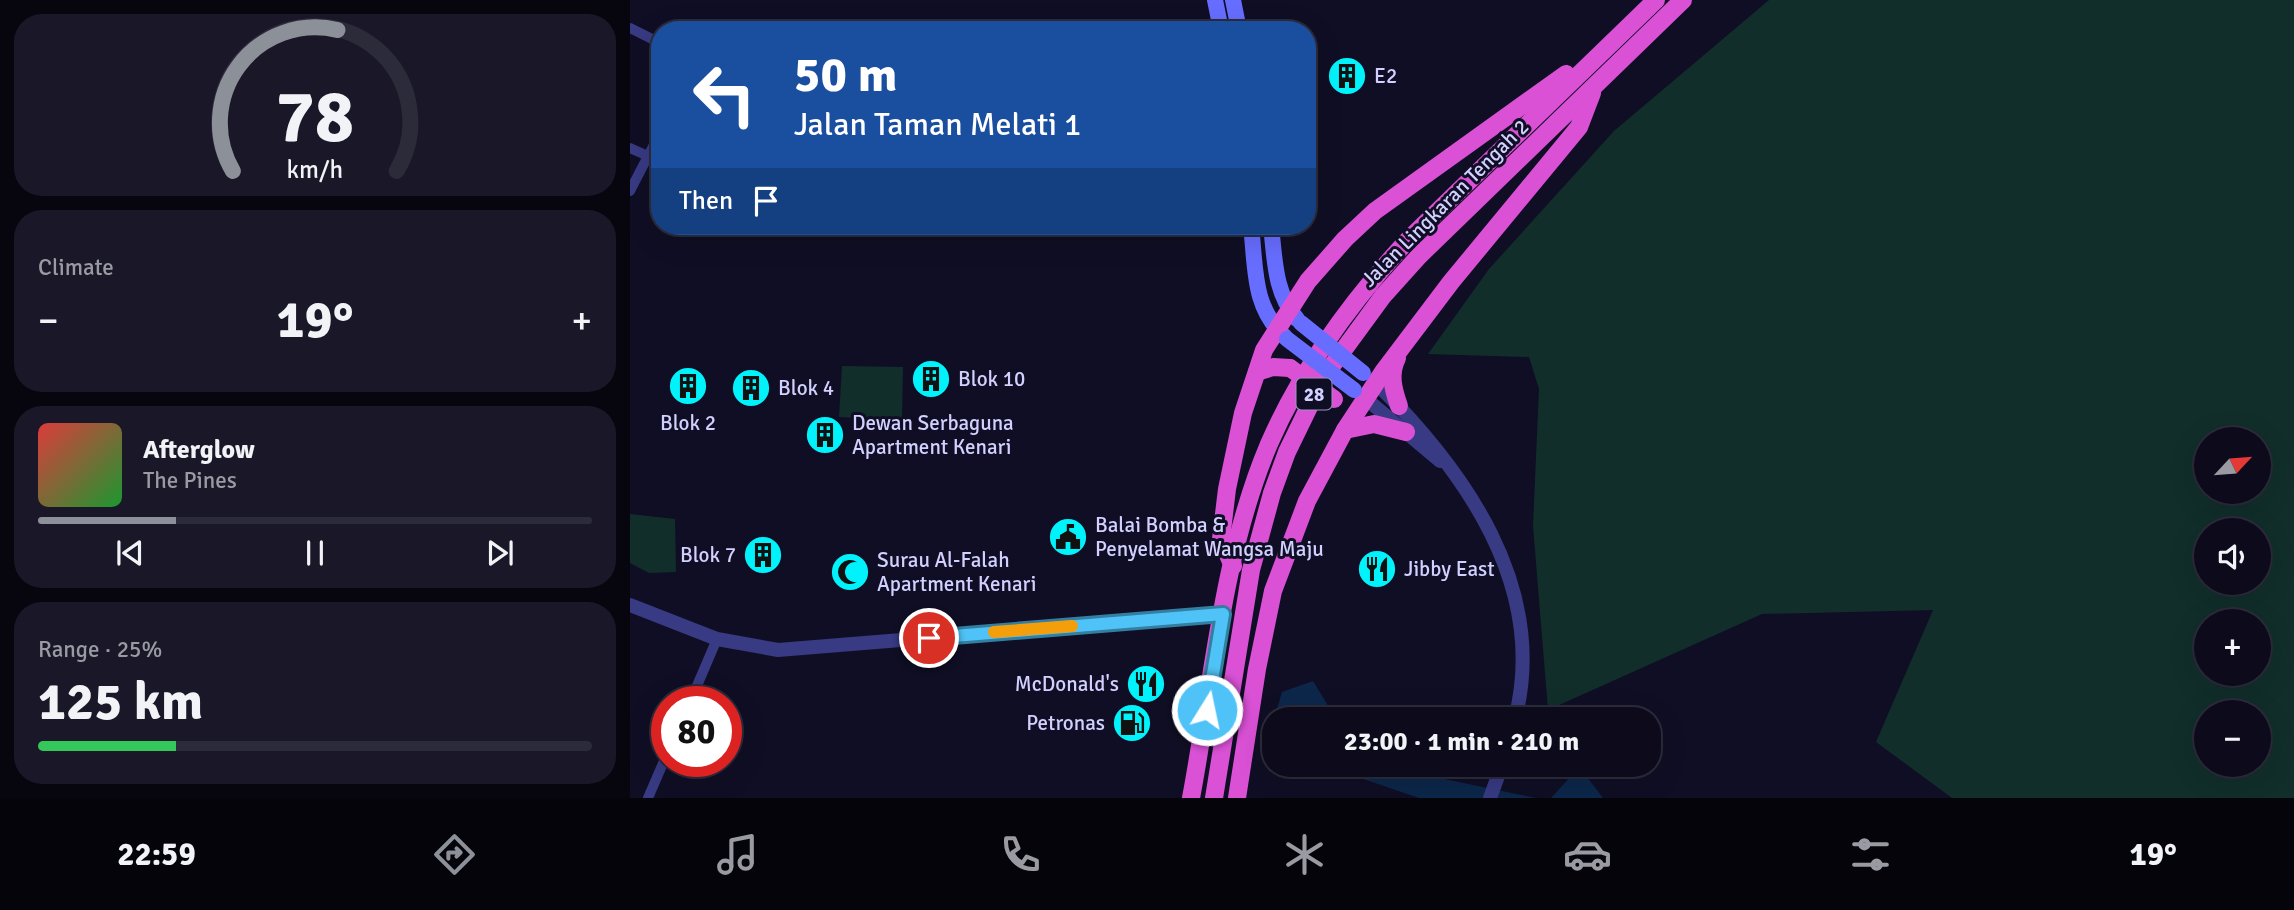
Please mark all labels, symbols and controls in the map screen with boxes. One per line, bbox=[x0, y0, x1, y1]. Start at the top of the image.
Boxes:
text: 50 m bbox=[794, 45, 897, 105]
icon: left bbox=[679, 49, 770, 140]
building icon: E2 bbox=[1326, 55, 1368, 97]
place label: E2 bbox=[1374, 63, 1397, 89]
text: 78 bbox=[276, 73, 354, 162]
text: Jalan Taman Melati 1 bbox=[794, 105, 1081, 144]
street label: Jalan Lingkaran Tengah 2 bbox=[1356, 114, 1534, 292]
text: km/h bbox=[287, 154, 343, 185]
icon: arrive bbox=[747, 182, 785, 220]
text: Then bbox=[679, 185, 733, 217]
text: Climate bbox=[38, 253, 114, 282]
text: 19° bbox=[277, 288, 353, 352]
text: − bbox=[38, 297, 59, 344]
text: + bbox=[571, 297, 592, 344]
building icon: Blok 10 bbox=[910, 358, 952, 400]
building icon: Blok 2 bbox=[667, 365, 709, 407]
place label: Blok 10 bbox=[958, 366, 1025, 392]
building icon: Blok 4 bbox=[730, 367, 772, 409]
place label: Blok 4 bbox=[778, 375, 834, 401]
road number: 28 bbox=[1296, 378, 1332, 410]
place label: Blok 2 bbox=[660, 410, 716, 436]
place label: Dewan Serbaguna Apartment Kenari bbox=[852, 410, 1014, 460]
building icon: Dewan Serbaguna Apartment Kenari bbox=[804, 414, 846, 456]
north arrow bbox=[2194, 427, 2272, 504]
map controls bbox=[2194, 427, 2271, 777]
text: Afterglow bbox=[143, 434, 255, 466]
text: The Pines bbox=[143, 466, 237, 495]
place label: Balai Bomba & Penyelamat Wangsa Maju bbox=[1095, 512, 1324, 562]
public building icon: Balai Bomba & Penyelamat Wangsa Maju bbox=[1047, 516, 1089, 558]
button: sound bbox=[2194, 518, 2271, 595]
icon: previous bbox=[111, 534, 149, 572]
icon: pause bbox=[296, 534, 334, 572]
icon: next bbox=[481, 534, 519, 572]
building icon: Blok 7 bbox=[742, 534, 784, 576]
place label: Blok 7 bbox=[680, 542, 736, 568]
place label: Surau Al-Falah Apartment Kenari bbox=[877, 547, 1036, 597]
restaurant icon: Jibby East bbox=[1356, 548, 1398, 590]
mosque icon: Surau Al-Falah Apartment Kenari bbox=[829, 551, 871, 593]
place label: Jibby East bbox=[1404, 556, 1495, 582]
pin bbox=[899, 608, 959, 668]
button: + bbox=[2194, 609, 2271, 686]
icon: arrive bbox=[910, 619, 948, 657]
text: Range · 25% bbox=[38, 635, 162, 664]
restaurant icon: McDonald's bbox=[1125, 663, 1167, 705]
text: 125 km bbox=[38, 670, 203, 734]
place label: McDonald's bbox=[1015, 671, 1119, 697]
position arrow bbox=[1170, 673, 1244, 747]
speed limit sign: 80 bbox=[651, 686, 742, 777]
button: − bbox=[2194, 700, 2271, 777]
fuel station icon: Petronas bbox=[1111, 702, 1153, 744]
place label: Petronas bbox=[1026, 710, 1105, 736]
text: 23:00 · 1 min · 210 m bbox=[1344, 726, 1579, 758]
icon: directions bbox=[430, 830, 479, 879]
icon: music bbox=[713, 830, 762, 879]
icon: phone bbox=[996, 830, 1045, 879]
icon: climate bbox=[1280, 830, 1329, 879]
icon: car bbox=[1563, 830, 1612, 879]
icon: filters bbox=[1846, 830, 1895, 879]
text: 22:59 bbox=[117, 835, 196, 874]
text: 19° bbox=[2129, 835, 2177, 874]

